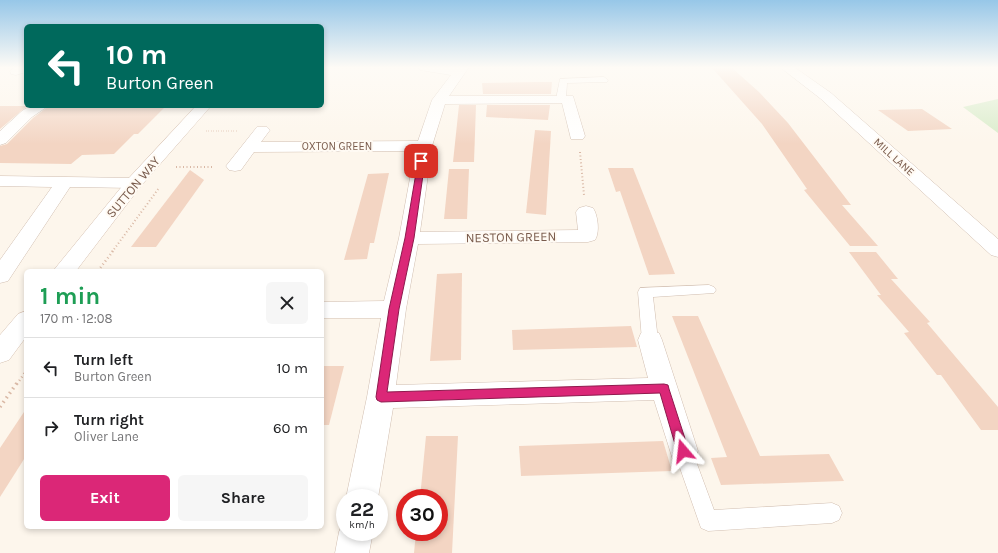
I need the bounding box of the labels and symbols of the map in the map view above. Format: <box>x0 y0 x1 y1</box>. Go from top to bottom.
street label: MILL LANE <box>871 135 917 179</box>
street label: OXTON GREEN <box>302 140 372 153</box>
pin <box>404 144 438 178</box>
street label: SUTTON WAY <box>103 153 163 221</box>
street label: NESTON GREEN <box>465 229 557 245</box>
position arrow <box>662 430 704 472</box>
speed limit sign: 30 <box>396 489 448 541</box>

